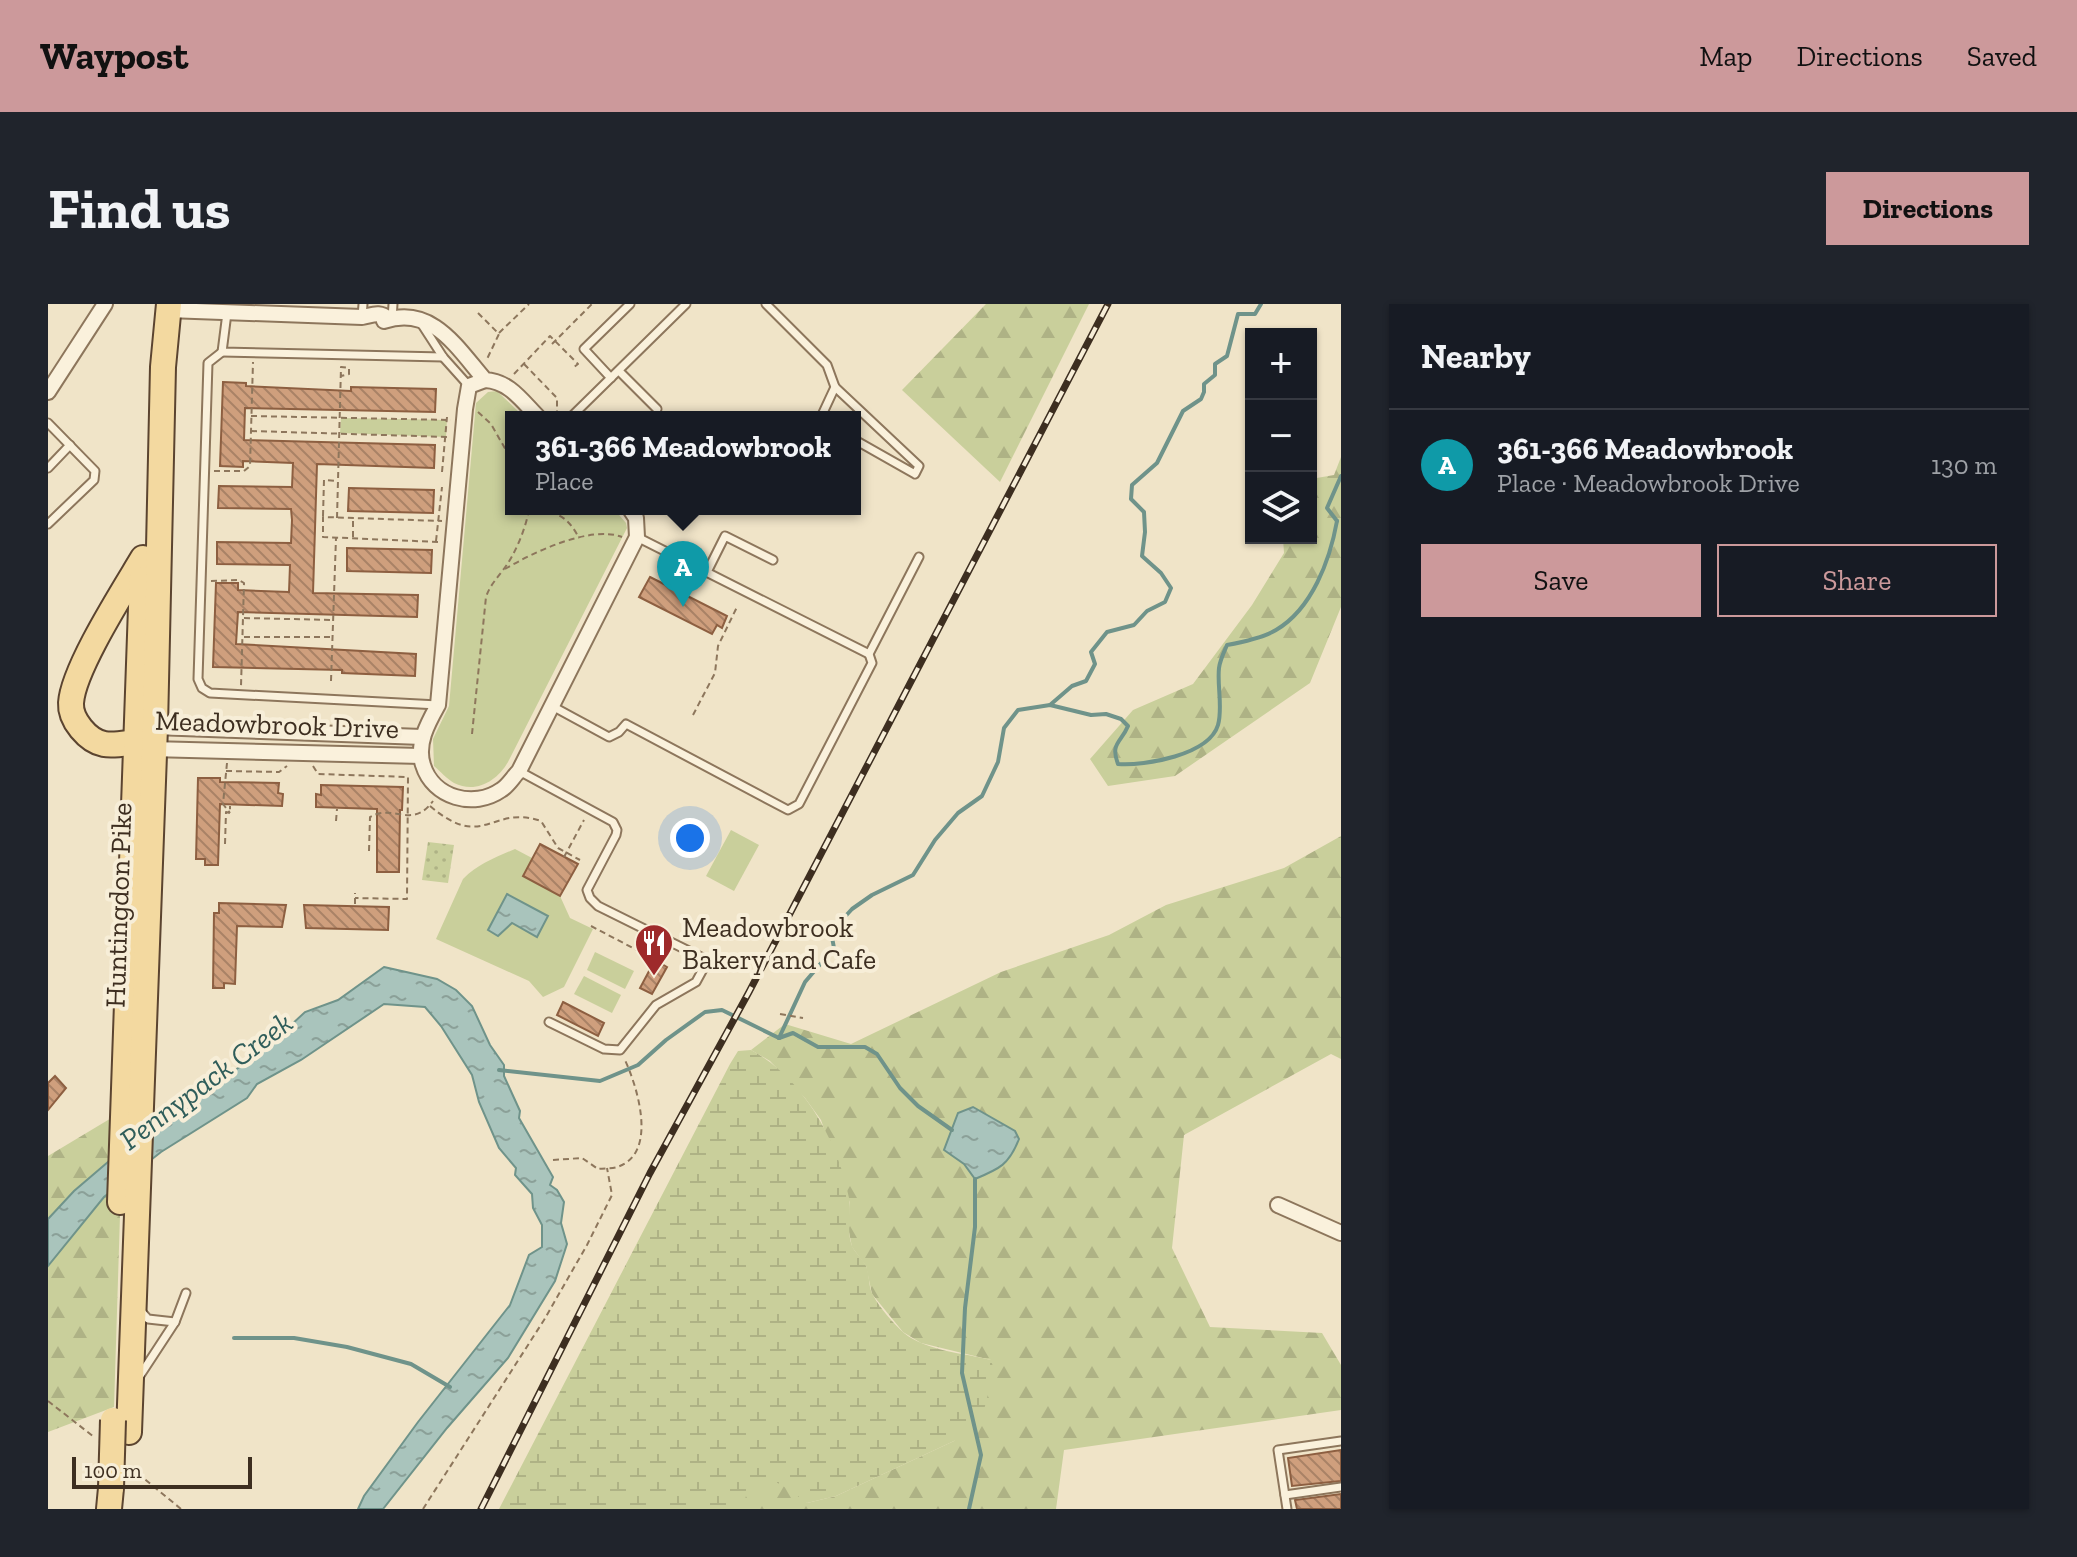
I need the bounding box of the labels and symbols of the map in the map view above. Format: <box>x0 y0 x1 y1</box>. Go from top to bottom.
pin: A <box>657 541 709 607</box>
street label: Meadowbrook Drive <box>155 704 399 745</box>
street label: Huntingdon Pike <box>98 802 139 1008</box>
your location <box>670 818 710 858</box>
place label: Meadowbrook Bakery and Cafe <box>682 911 876 976</box>
restaurant icon: Meadowbrook Bakery and Cafe <box>633 922 675 977</box>
water label: Pennypack Creek <box>113 1004 299 1158</box>
scale bar <box>72 1453 252 1489</box>

